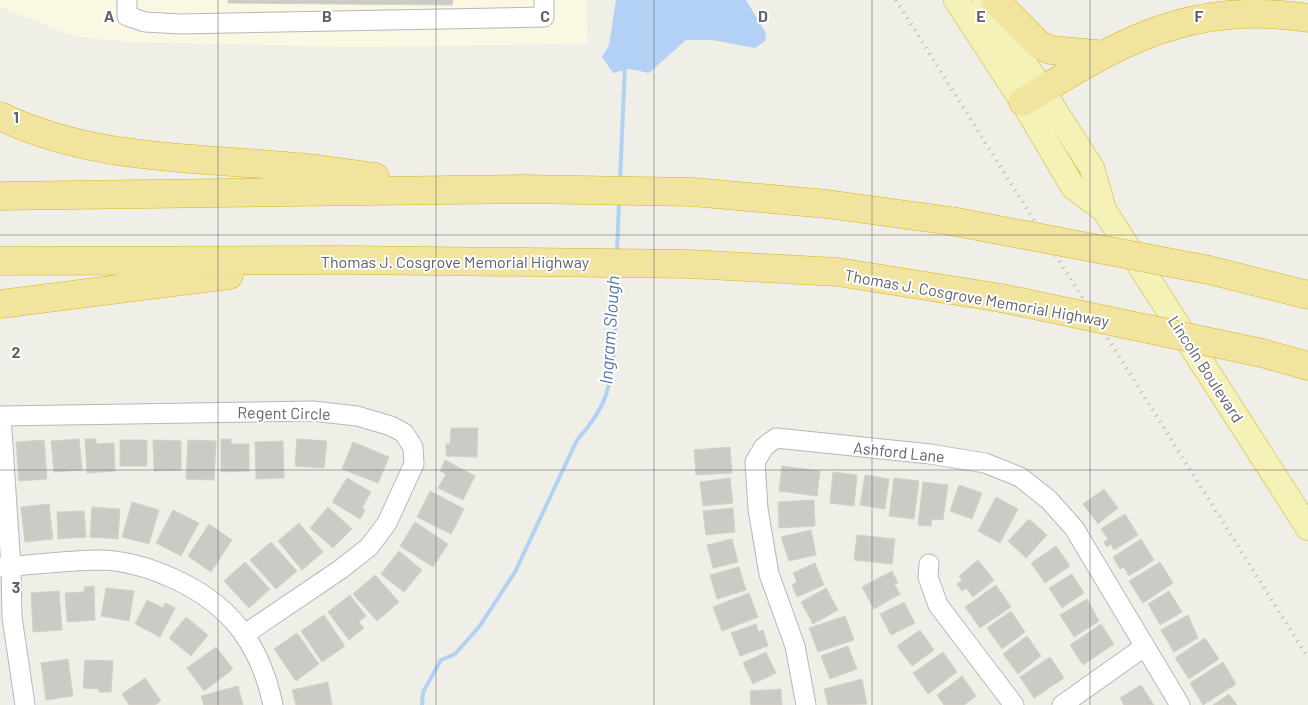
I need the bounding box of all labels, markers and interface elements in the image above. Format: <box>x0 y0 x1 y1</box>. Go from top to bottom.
text: A <box>104 6 115 25</box>
text: B <box>322 6 332 25</box>
text: C <box>540 6 550 25</box>
text: D <box>758 6 768 25</box>
text: E <box>976 6 986 25</box>
text: F <box>1195 6 1204 25</box>
text: 1 <box>13 107 19 126</box>
street label: Thomas J. Cosgrove Memorial Highway <box>321 252 590 271</box>
street label: Thomas J. Cosgrove Memorial Highway <box>843 265 1111 330</box>
water label: Ingram Slough <box>594 275 624 385</box>
street label: Lincoln Boulevard <box>1165 312 1248 426</box>
text: 2 <box>12 342 21 361</box>
street label: Regent Circle <box>237 402 331 423</box>
street label: Ashford Lane <box>852 437 946 466</box>
text: 3 <box>12 577 20 596</box>

